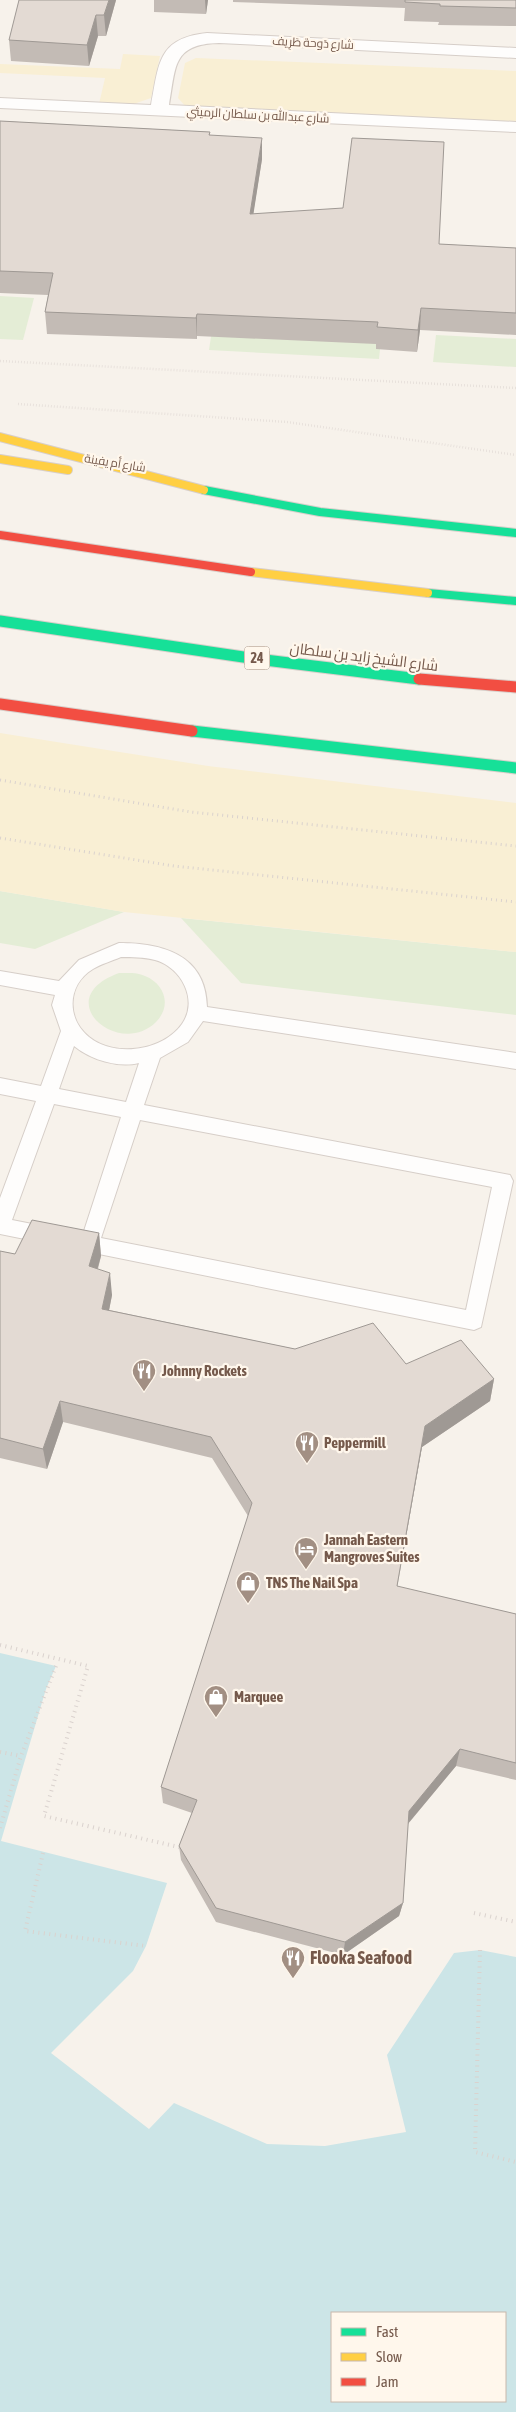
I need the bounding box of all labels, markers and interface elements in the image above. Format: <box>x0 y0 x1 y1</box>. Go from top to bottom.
street label: شارع دَوحة طَرِيف <box>272 34 354 53</box>
street label: شارع عبدالله بن سلطان الرميثي <box>186 103 330 129</box>
street label: شارع أم يفينة <box>83 450 147 476</box>
street label: شارع الشيخ زايد بن سلطان <box>289 639 439 677</box>
road number: 24 <box>244 646 270 670</box>
restaurant icon: Johnny Rockets <box>131 1358 157 1392</box>
place label: Johnny Rockets <box>161 1362 247 1379</box>
restaurant icon: Peppermill <box>294 1430 320 1464</box>
place label: Peppermill <box>324 1434 387 1451</box>
place label: Jannah Eastern Mangroves Suites <box>323 1531 420 1565</box>
hotel icon: Jannah Eastern Mangroves Suites <box>293 1536 319 1570</box>
shop icon: TNS The Nail Spa <box>235 1570 261 1604</box>
place label: TNS The Nail Spa <box>266 1574 358 1591</box>
shop icon: Marquee <box>203 1684 229 1718</box>
place label: Marquee <box>234 1688 284 1705</box>
restaurant icon: Flooka Seafood <box>280 1945 306 1979</box>
place label: Flooka Seafood <box>310 1947 412 1968</box>
legend <box>331 2312 506 2402</box>
text: Fast <box>376 2323 398 2340</box>
text: Slow <box>376 2348 402 2365</box>
text: Jam <box>376 2373 399 2390</box>

